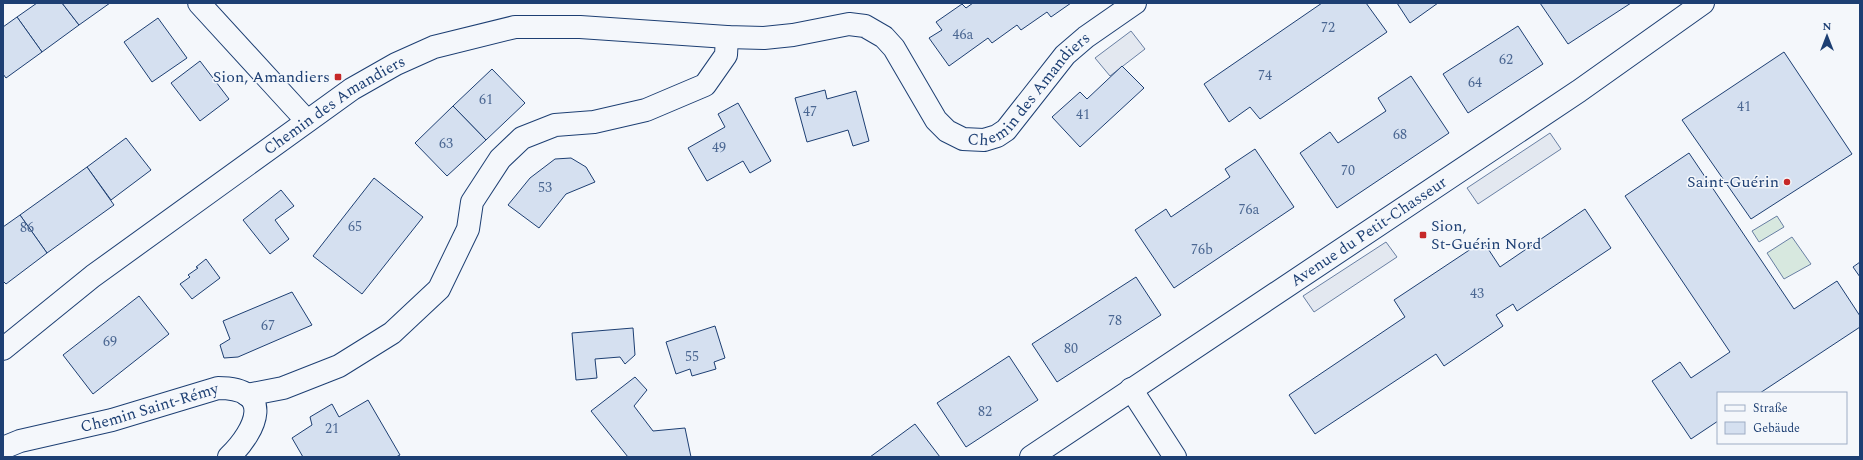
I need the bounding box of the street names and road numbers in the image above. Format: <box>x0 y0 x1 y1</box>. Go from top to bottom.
street label: Chemin des Amandiers <box>967 26 1096 152</box>
street label: Chemin des Amandiers <box>259 49 409 161</box>
street label: Avenue du Petit-Chasseur <box>1285 170 1452 293</box>
street label: Chemin Saint-Rémy <box>78 376 223 439</box>

